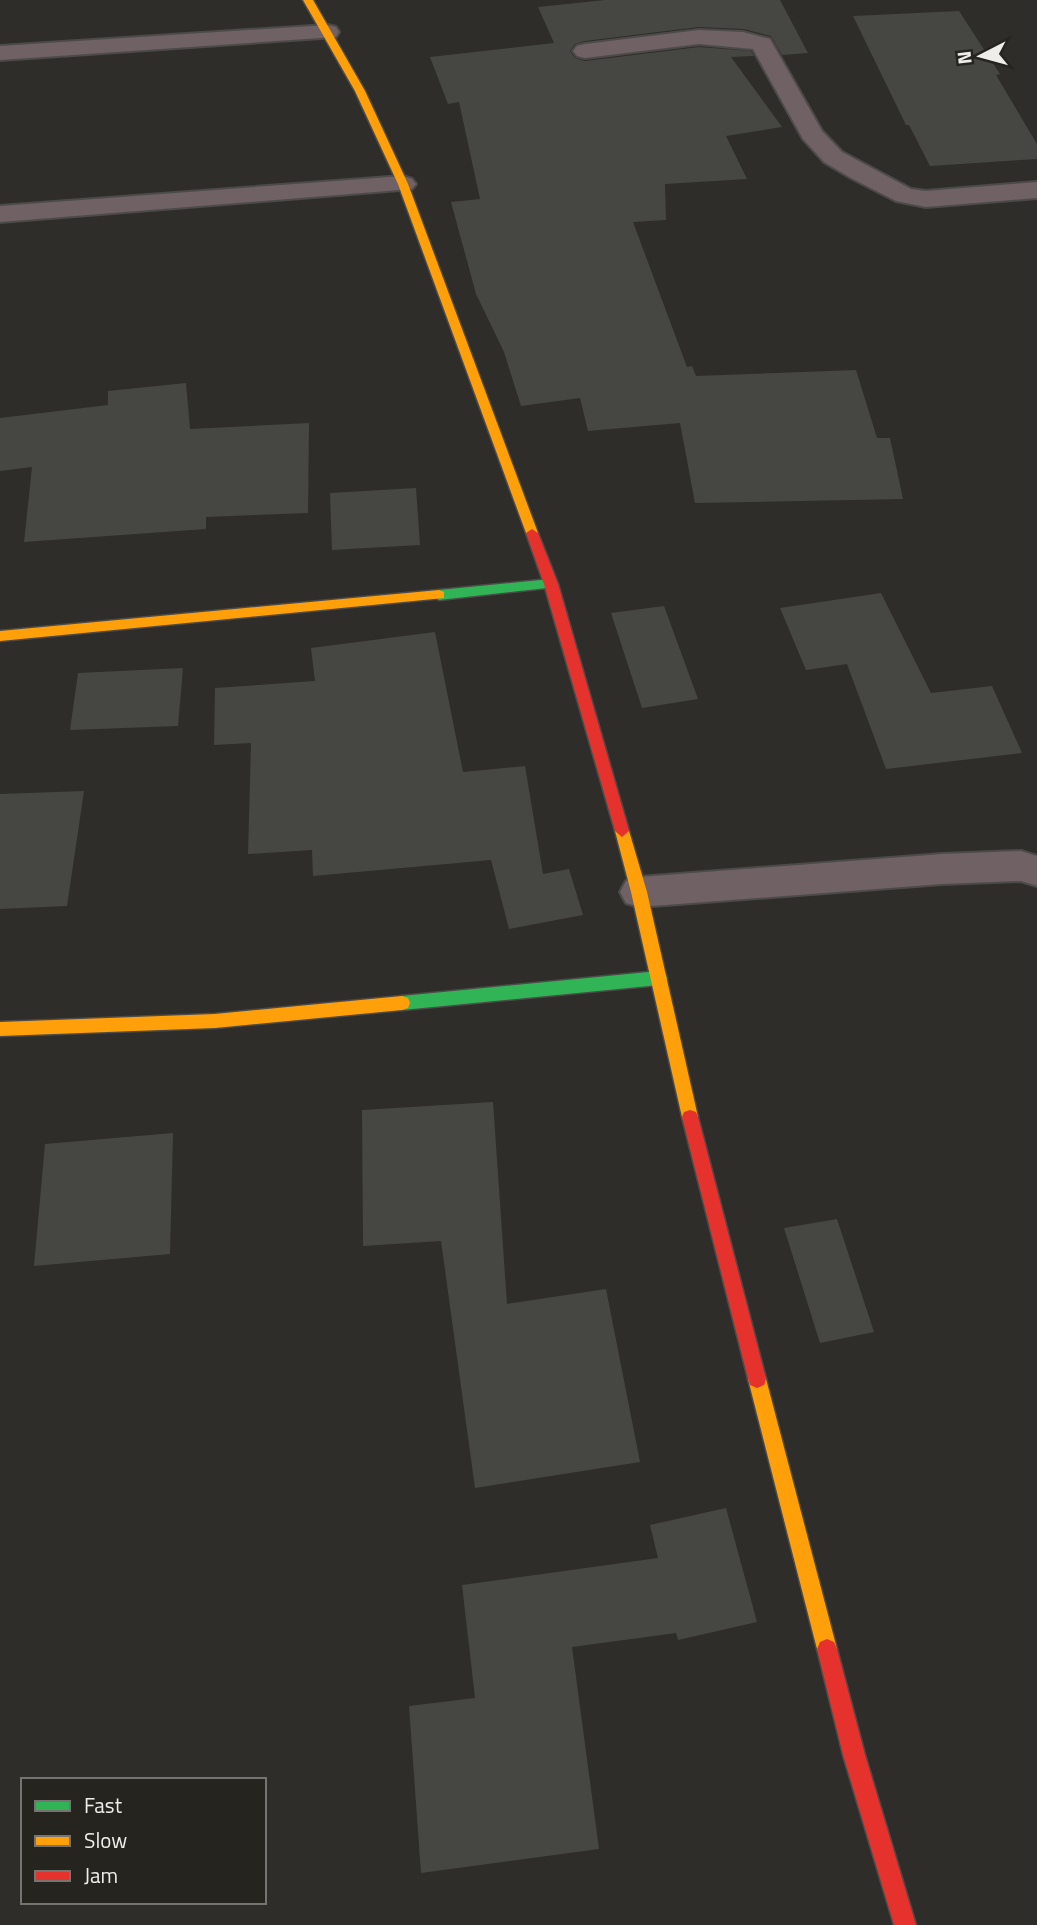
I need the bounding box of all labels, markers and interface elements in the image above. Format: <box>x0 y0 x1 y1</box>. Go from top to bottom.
north arrow <box>946 21 1016 91</box>
text: N <box>948 50 979 66</box>
legend <box>21 1778 266 1904</box>
text: Fast <box>84 1789 123 1821</box>
text: Slow <box>84 1824 127 1856</box>
text: Jam <box>84 1859 118 1891</box>

